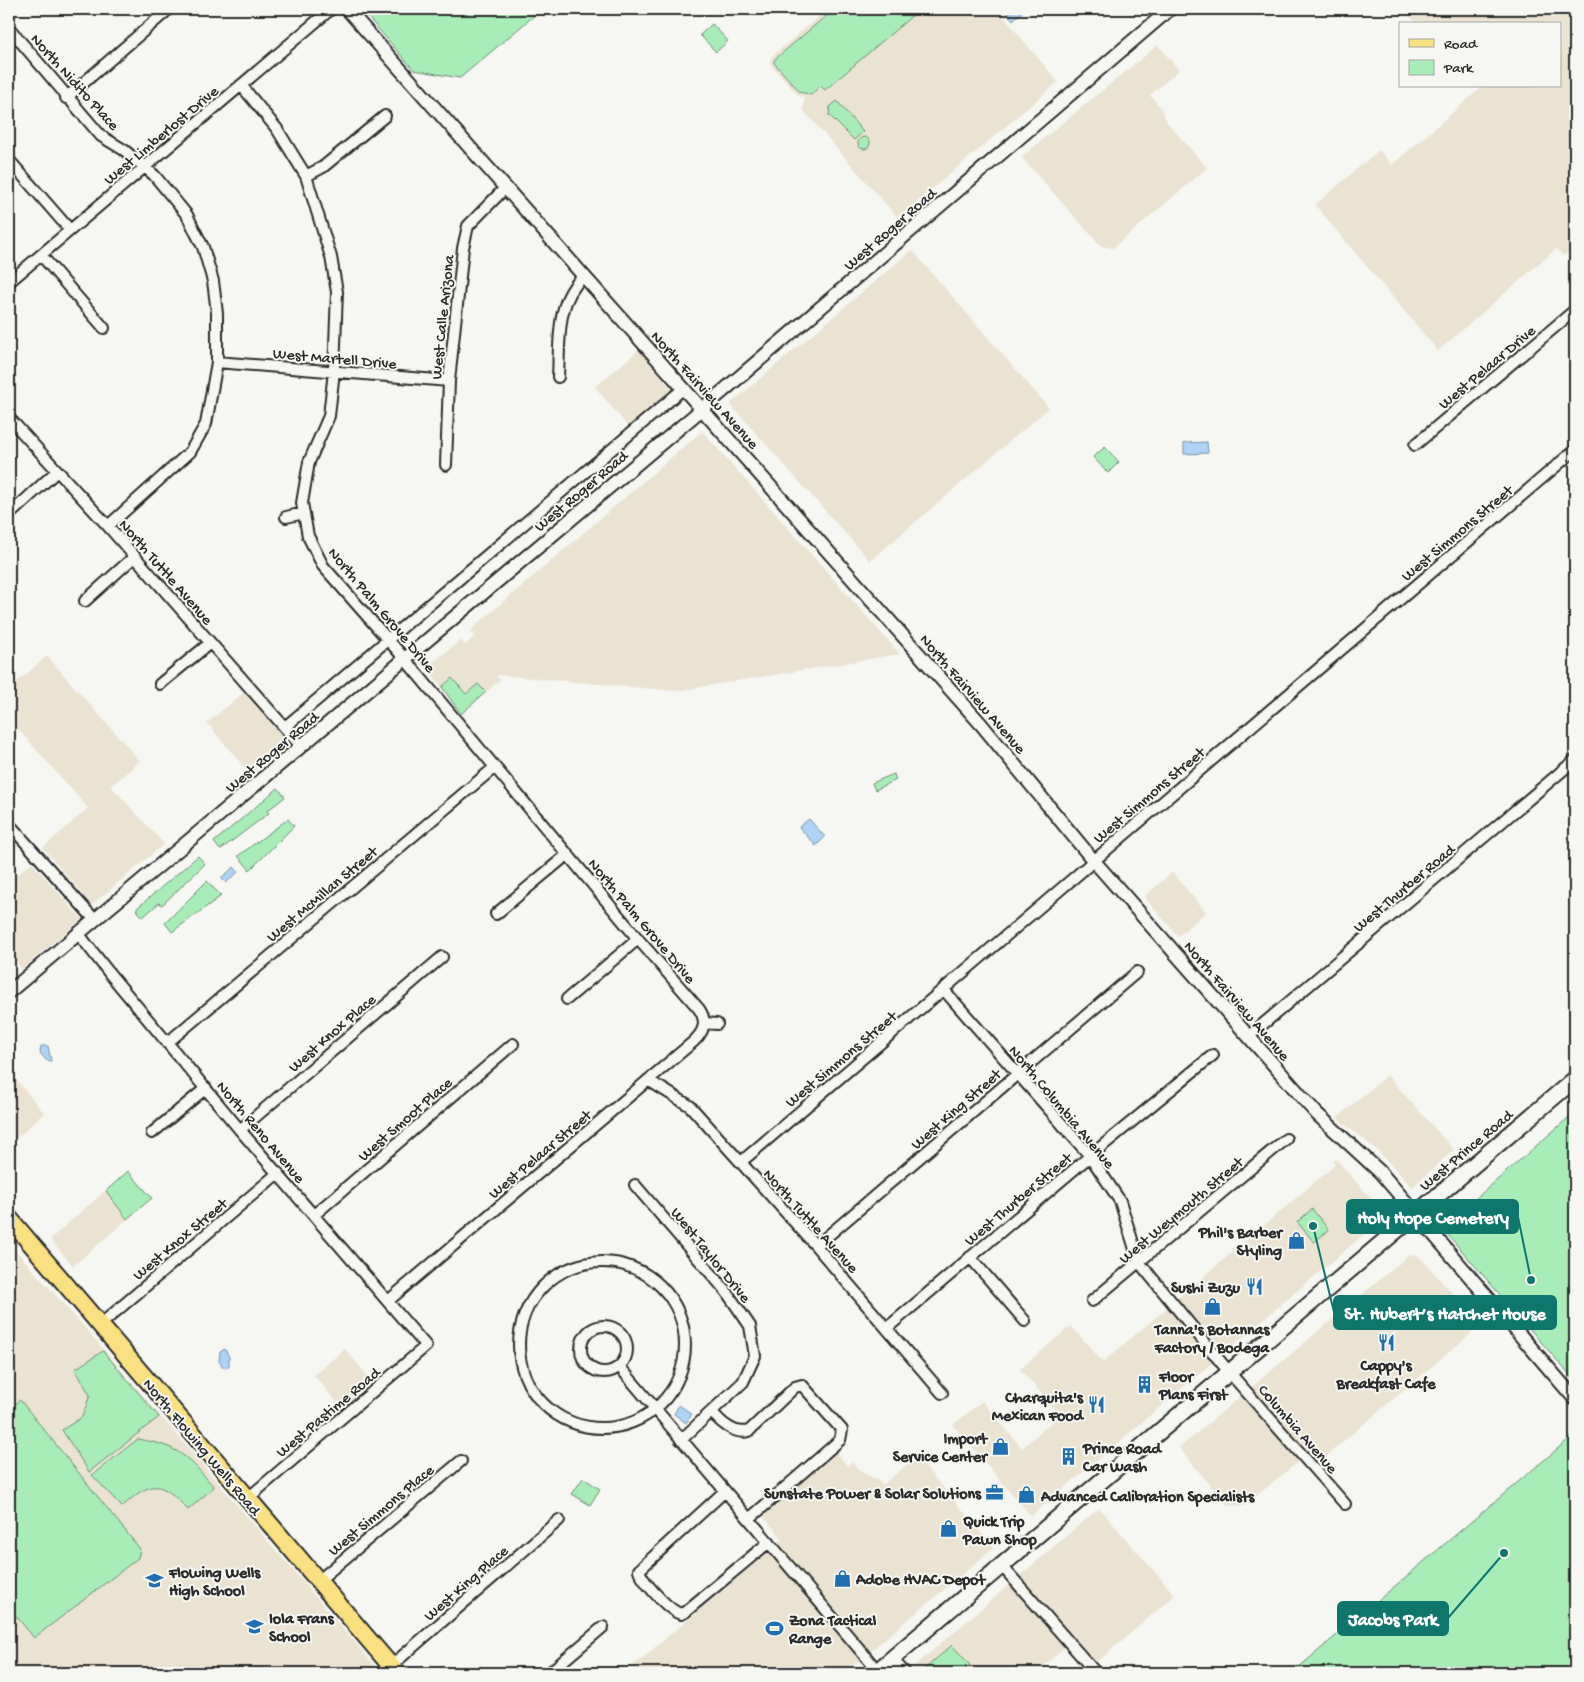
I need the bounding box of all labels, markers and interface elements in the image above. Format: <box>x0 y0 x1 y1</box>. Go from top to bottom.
legend <box>1399 22 1562 88</box>
street label: North Nidito Place <box>25 31 122 136</box>
text: Road <box>1444 36 1478 54</box>
text: Park <box>1443 60 1474 78</box>
street label: West Limberlost Drive <box>101 83 224 190</box>
street label: West Roger Road <box>841 184 943 276</box>
street label: West Calle Arizona <box>428 253 461 381</box>
street label: West Pelaar Drive <box>1436 322 1541 415</box>
street label: North Fairview Avenue <box>645 328 762 455</box>
street label: West Martell Drive <box>272 346 398 375</box>
street label: West Roger Road <box>532 447 634 537</box>
street label: West Simmons Street <box>1399 481 1519 587</box>
street label: North Tuttle Avenue <box>113 517 216 631</box>
street label: North Palm Grove Drive <box>322 545 439 678</box>
street label: North Fairview Avenue <box>914 631 1029 760</box>
street label: West Roger Road <box>223 708 325 798</box>
street label: West Simmons Street <box>1091 743 1211 849</box>
street label: West Thurber Road <box>1350 841 1461 938</box>
street label: West McMillan Street <box>264 843 384 948</box>
street label: North Palm Grove Drive <box>582 856 699 989</box>
street label: North Fairview Avenue <box>1178 938 1293 1067</box>
street label: West Knox Place <box>286 991 382 1078</box>
street label: West Simmons Street <box>783 1007 903 1113</box>
street label: North Columbia Avenue <box>1003 1043 1118 1174</box>
street label: West King Street <box>908 1065 1007 1155</box>
street label: West Smoot Place <box>355 1074 458 1167</box>
street label: North Reno Avenue <box>211 1078 308 1189</box>
street label: West Pelaar Street <box>486 1106 598 1204</box>
street label: West Prince Road <box>1417 1106 1519 1196</box>
street label: West Thurber Street <box>962 1149 1078 1251</box>
street label: West Weymouth Street <box>1116 1153 1249 1269</box>
street label: North Tuttle Avenue <box>758 1166 862 1279</box>
street label: West Knox Street <box>130 1195 234 1286</box>
callout: Holy Hope Cemetery <box>1347 1200 1518 1233</box>
street label: West Taylor Drive <box>665 1205 754 1308</box>
text: Holy Hope Cemetery <box>1357 1209 1509 1230</box>
place label: Phil's Barber Styling <box>1198 1225 1284 1262</box>
shop icon: Phil's Barber Styling <box>1286 1230 1306 1250</box>
restaurant icon: Sushi Zuzu <box>1244 1276 1264 1296</box>
place label: Sushi Zuzu <box>1171 1280 1240 1299</box>
callout: St. Hubert’s Hatchet House <box>1334 1296 1556 1329</box>
shop icon: Tanna's Botannas Factory / Bodega <box>1202 1297 1222 1317</box>
text: St. Hubert’s Hatchet House <box>1344 1305 1547 1326</box>
place label: Tanna's Botannas Factory / Bodega <box>1153 1322 1270 1359</box>
restaurant icon: Cappy's Breakfast Cafe <box>1376 1332 1396 1352</box>
place label: Cappy's Breakfast Cafe <box>1336 1358 1436 1395</box>
street label: West Pastime Road <box>273 1364 386 1463</box>
place label: Floor Plans First <box>1158 1369 1229 1406</box>
building icon: Floor Plans First <box>1135 1374 1155 1394</box>
street label: North Flowing Wells Road <box>137 1376 264 1522</box>
street label: Columbia Avenue <box>1252 1382 1341 1479</box>
place label: Charquita's Mexican Food <box>992 1390 1085 1427</box>
restaurant icon: Charquita's Mexican Food <box>1087 1395 1107 1415</box>
place label: Import Service Center <box>893 1431 989 1468</box>
shop icon: Import Service Center <box>991 1436 1011 1456</box>
place label: Prince Road Car Wash <box>1082 1441 1163 1478</box>
building icon: Prince Road Car Wash <box>1059 1446 1079 1466</box>
street label: West Simmons Place <box>326 1461 440 1561</box>
office icon: Sunstate Power & Solar Solutions <box>985 1482 1005 1502</box>
shop icon: Advanced Calibration Specialists <box>1017 1485 1037 1505</box>
place label: Sunstate Power & Solar Solutions <box>764 1486 982 1505</box>
place label: Advanced Calibration Specialists <box>1040 1489 1255 1508</box>
place label: Quick Trip Pawn Shop <box>962 1514 1037 1551</box>
shop icon: Quick Trip Pawn Shop <box>939 1519 959 1539</box>
street label: West King Place <box>421 1542 514 1627</box>
place label: Flowing Wells High School <box>168 1565 261 1602</box>
shop icon: Adobe HVAC Depot <box>832 1568 852 1588</box>
school or university icon: Flowing Wells High School <box>145 1570 165 1590</box>
place label: Adobe HVAC Depot <box>855 1572 986 1591</box>
callout: Jacobs Park <box>1338 1602 1448 1635</box>
place label: Iola Frans School <box>269 1611 335 1648</box>
text: Jacobs Park <box>1347 1611 1440 1632</box>
place label: Zona Tactical Range <box>788 1613 877 1650</box>
school or university icon: Iola Frans School <box>245 1616 265 1636</box>
sports icon: Zona Tactical Range <box>765 1618 785 1638</box>

